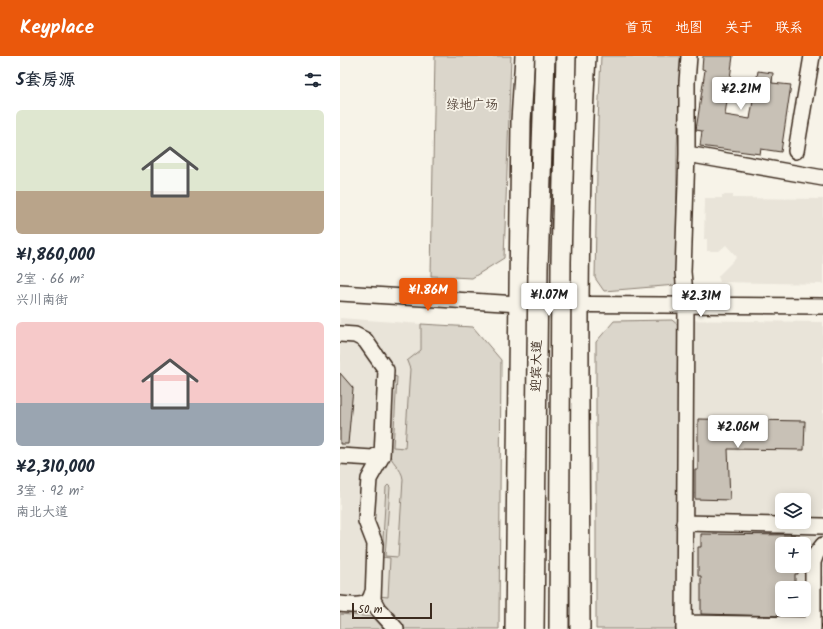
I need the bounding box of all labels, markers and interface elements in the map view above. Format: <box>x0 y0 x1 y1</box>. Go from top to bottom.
text: Keyplace <box>20 13 94 43</box>
text: 首页 <box>625 17 653 39</box>
text: 地图 <box>675 17 703 39</box>
text: 关于 <box>725 17 753 39</box>
text: 联系 <box>775 17 803 39</box>
text: 5套房源 <box>16 67 76 94</box>
icon: filters <box>302 69 324 91</box>
pin: ¥2.21M <box>708 77 774 111</box>
text: ¥2.21M <box>721 79 761 100</box>
park label: 绿地广场 <box>446 95 498 116</box>
icon: home <box>134 136 206 208</box>
text: ¥1,860,000 <box>16 242 95 269</box>
text: 2室 · 66 m² <box>16 269 84 290</box>
pin: ¥1.86M <box>395 278 461 312</box>
text: ¥1.86M <box>408 280 448 301</box>
pin: ¥1.07M <box>516 283 582 317</box>
pin: ¥2.31M <box>668 284 734 318</box>
text: ¥1.07M <box>530 285 568 306</box>
text: ¥2.31M <box>681 286 721 307</box>
text: 兴川南街 <box>16 290 68 311</box>
street label: 迎宾大道 <box>526 340 548 392</box>
icon: home <box>134 348 206 420</box>
pin: ¥2.06M <box>705 415 771 449</box>
text: ¥2.06M <box>717 417 759 438</box>
text: ¥2,310,000 <box>16 454 95 481</box>
text: 3室 · 92 m² <box>16 481 83 502</box>
map controls <box>775 493 811 617</box>
button: layers <box>775 493 811 529</box>
text: 南北大道 <box>16 502 68 523</box>
button: + <box>775 537 811 573</box>
button: − <box>775 581 811 617</box>
scale bar <box>352 601 432 620</box>
text: 50 m <box>358 601 383 619</box>

